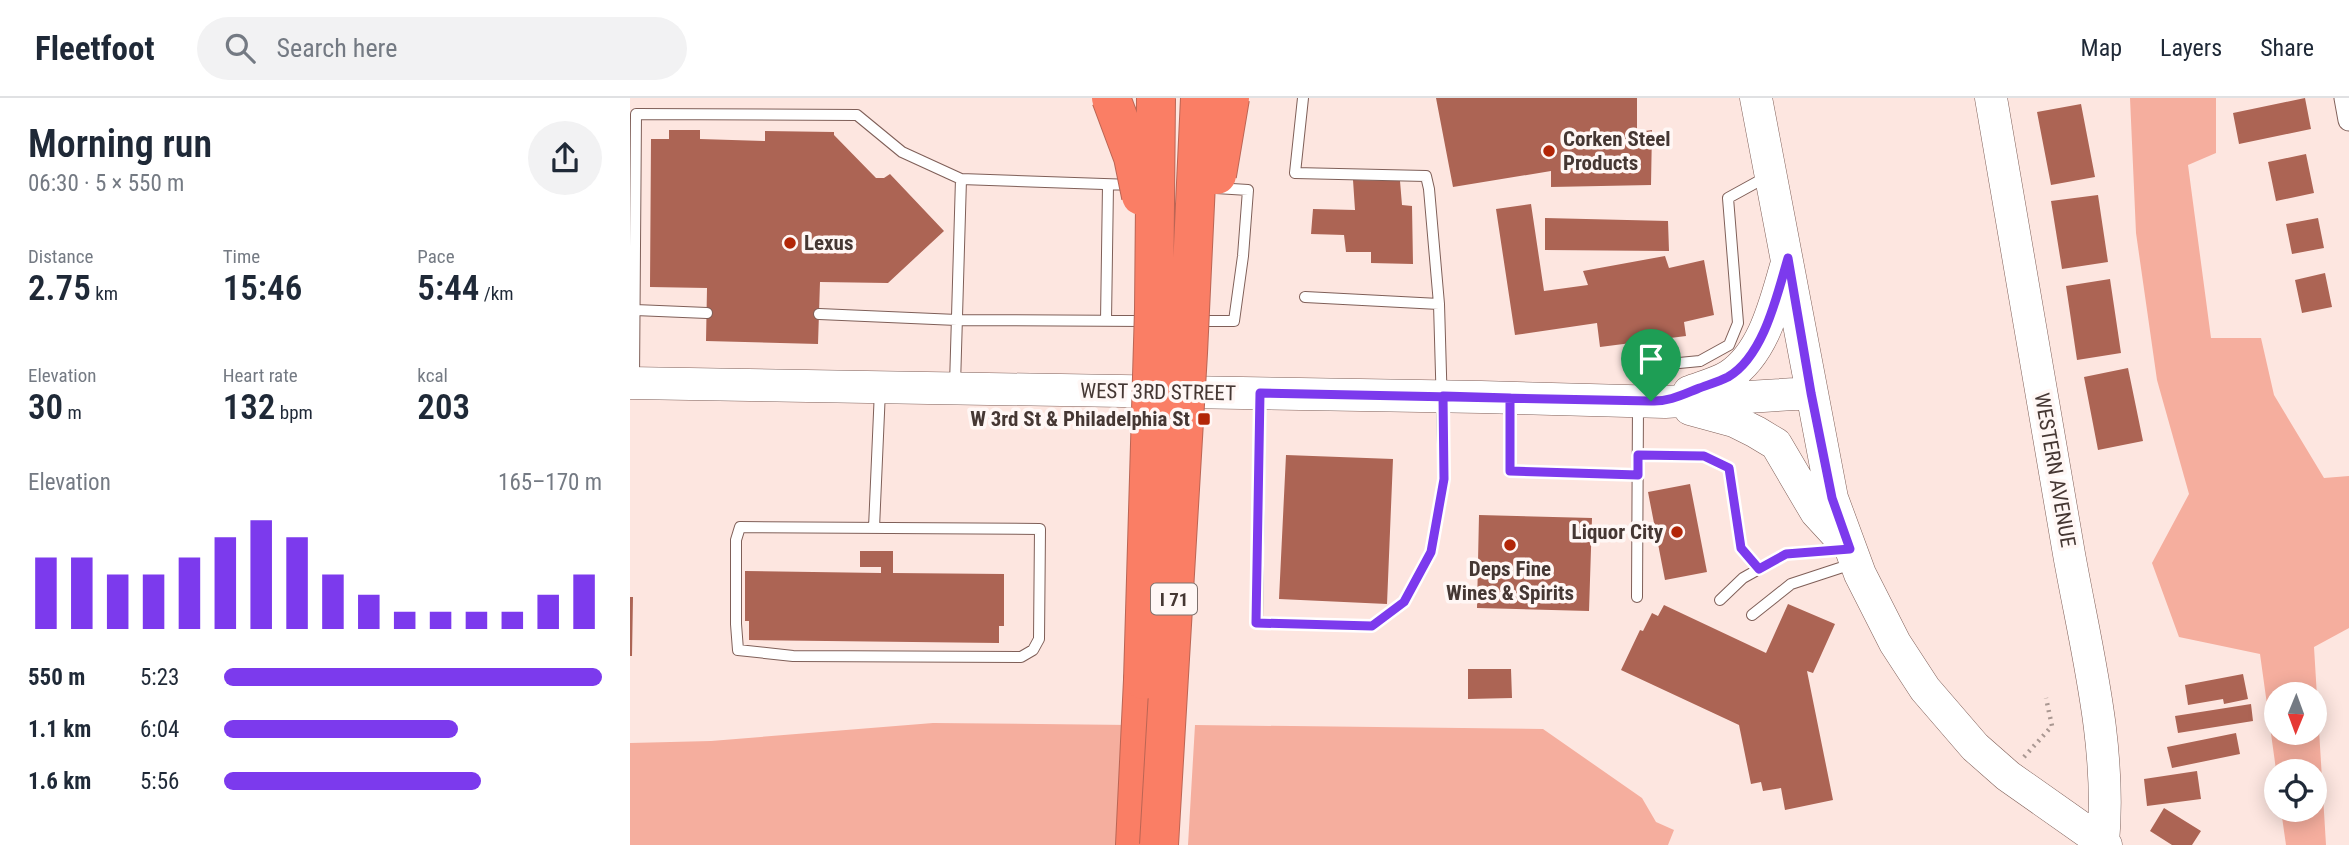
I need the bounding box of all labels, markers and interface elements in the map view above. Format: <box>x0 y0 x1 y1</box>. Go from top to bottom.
search box <box>197 17 687 80</box>
text: Fleetfoot <box>35 29 155 68</box>
icon: search <box>221 29 259 67</box>
text: Search here <box>277 33 397 63</box>
text: Map <box>2081 34 2122 62</box>
text: Layers <box>2160 34 2222 62</box>
text: Share <box>2260 34 2314 62</box>
button: share <box>528 121 602 195</box>
text: Morning run <box>28 122 212 166</box>
place label: Corken Steel Products <box>1563 127 1671 175</box>
marker: Corken Steel Products <box>1541 143 1557 159</box>
text: 06:30 · 5 × 550 m <box>28 170 184 197</box>
place label: Lexus <box>804 231 853 255</box>
marker: Lexus <box>782 235 798 251</box>
text: Distance <box>28 245 93 268</box>
text: Time <box>223 245 260 268</box>
text: Pace <box>417 245 455 268</box>
text: 2.75 <box>28 268 91 309</box>
text: 15:46 <box>223 268 302 309</box>
text: 5:44 <box>417 268 479 309</box>
text: km <box>91 282 118 305</box>
text: /km <box>479 282 514 305</box>
pin <box>1621 329 1681 401</box>
icon: arrive <box>1632 340 1670 378</box>
text: Elevation <box>28 364 96 387</box>
text: Heart rate <box>223 364 298 387</box>
text: kcal <box>417 364 448 387</box>
street label: WEST 3RD STREET <box>1080 379 1236 405</box>
text: 30 <box>28 387 63 428</box>
text: 132 <box>223 387 275 428</box>
text: 203 <box>417 387 470 428</box>
street label: WESTERN AVENUE <box>2030 391 2080 549</box>
text: m <box>63 401 82 424</box>
text: bpm <box>275 401 313 424</box>
place label: W 3rd St & Philadelphia St <box>970 407 1190 431</box>
marker: W 3rd St & Philadelphia St <box>1196 411 1212 427</box>
text: Elevation <box>28 469 111 496</box>
text: 165–170 m <box>498 469 602 496</box>
place label: Liquor City <box>1572 520 1664 544</box>
marker: Liquor City <box>1669 524 1685 540</box>
marker: Deps Fine Wines & Spirits <box>1502 537 1518 553</box>
place label: Deps Fine Wines & Spirits <box>1446 557 1574 605</box>
road number: I 71 <box>1151 584 1197 614</box>
text: 550 m <box>28 664 85 691</box>
text: 5:23 <box>140 664 179 691</box>
north arrow <box>2264 682 2328 746</box>
map controls <box>2264 682 2327 822</box>
text: 1.1 km <box>28 716 91 743</box>
text: 6:04 <box>140 716 179 743</box>
button: locate <box>2264 759 2327 822</box>
text: 1.6 km <box>28 768 91 795</box>
text: 5:56 <box>140 768 179 795</box>

